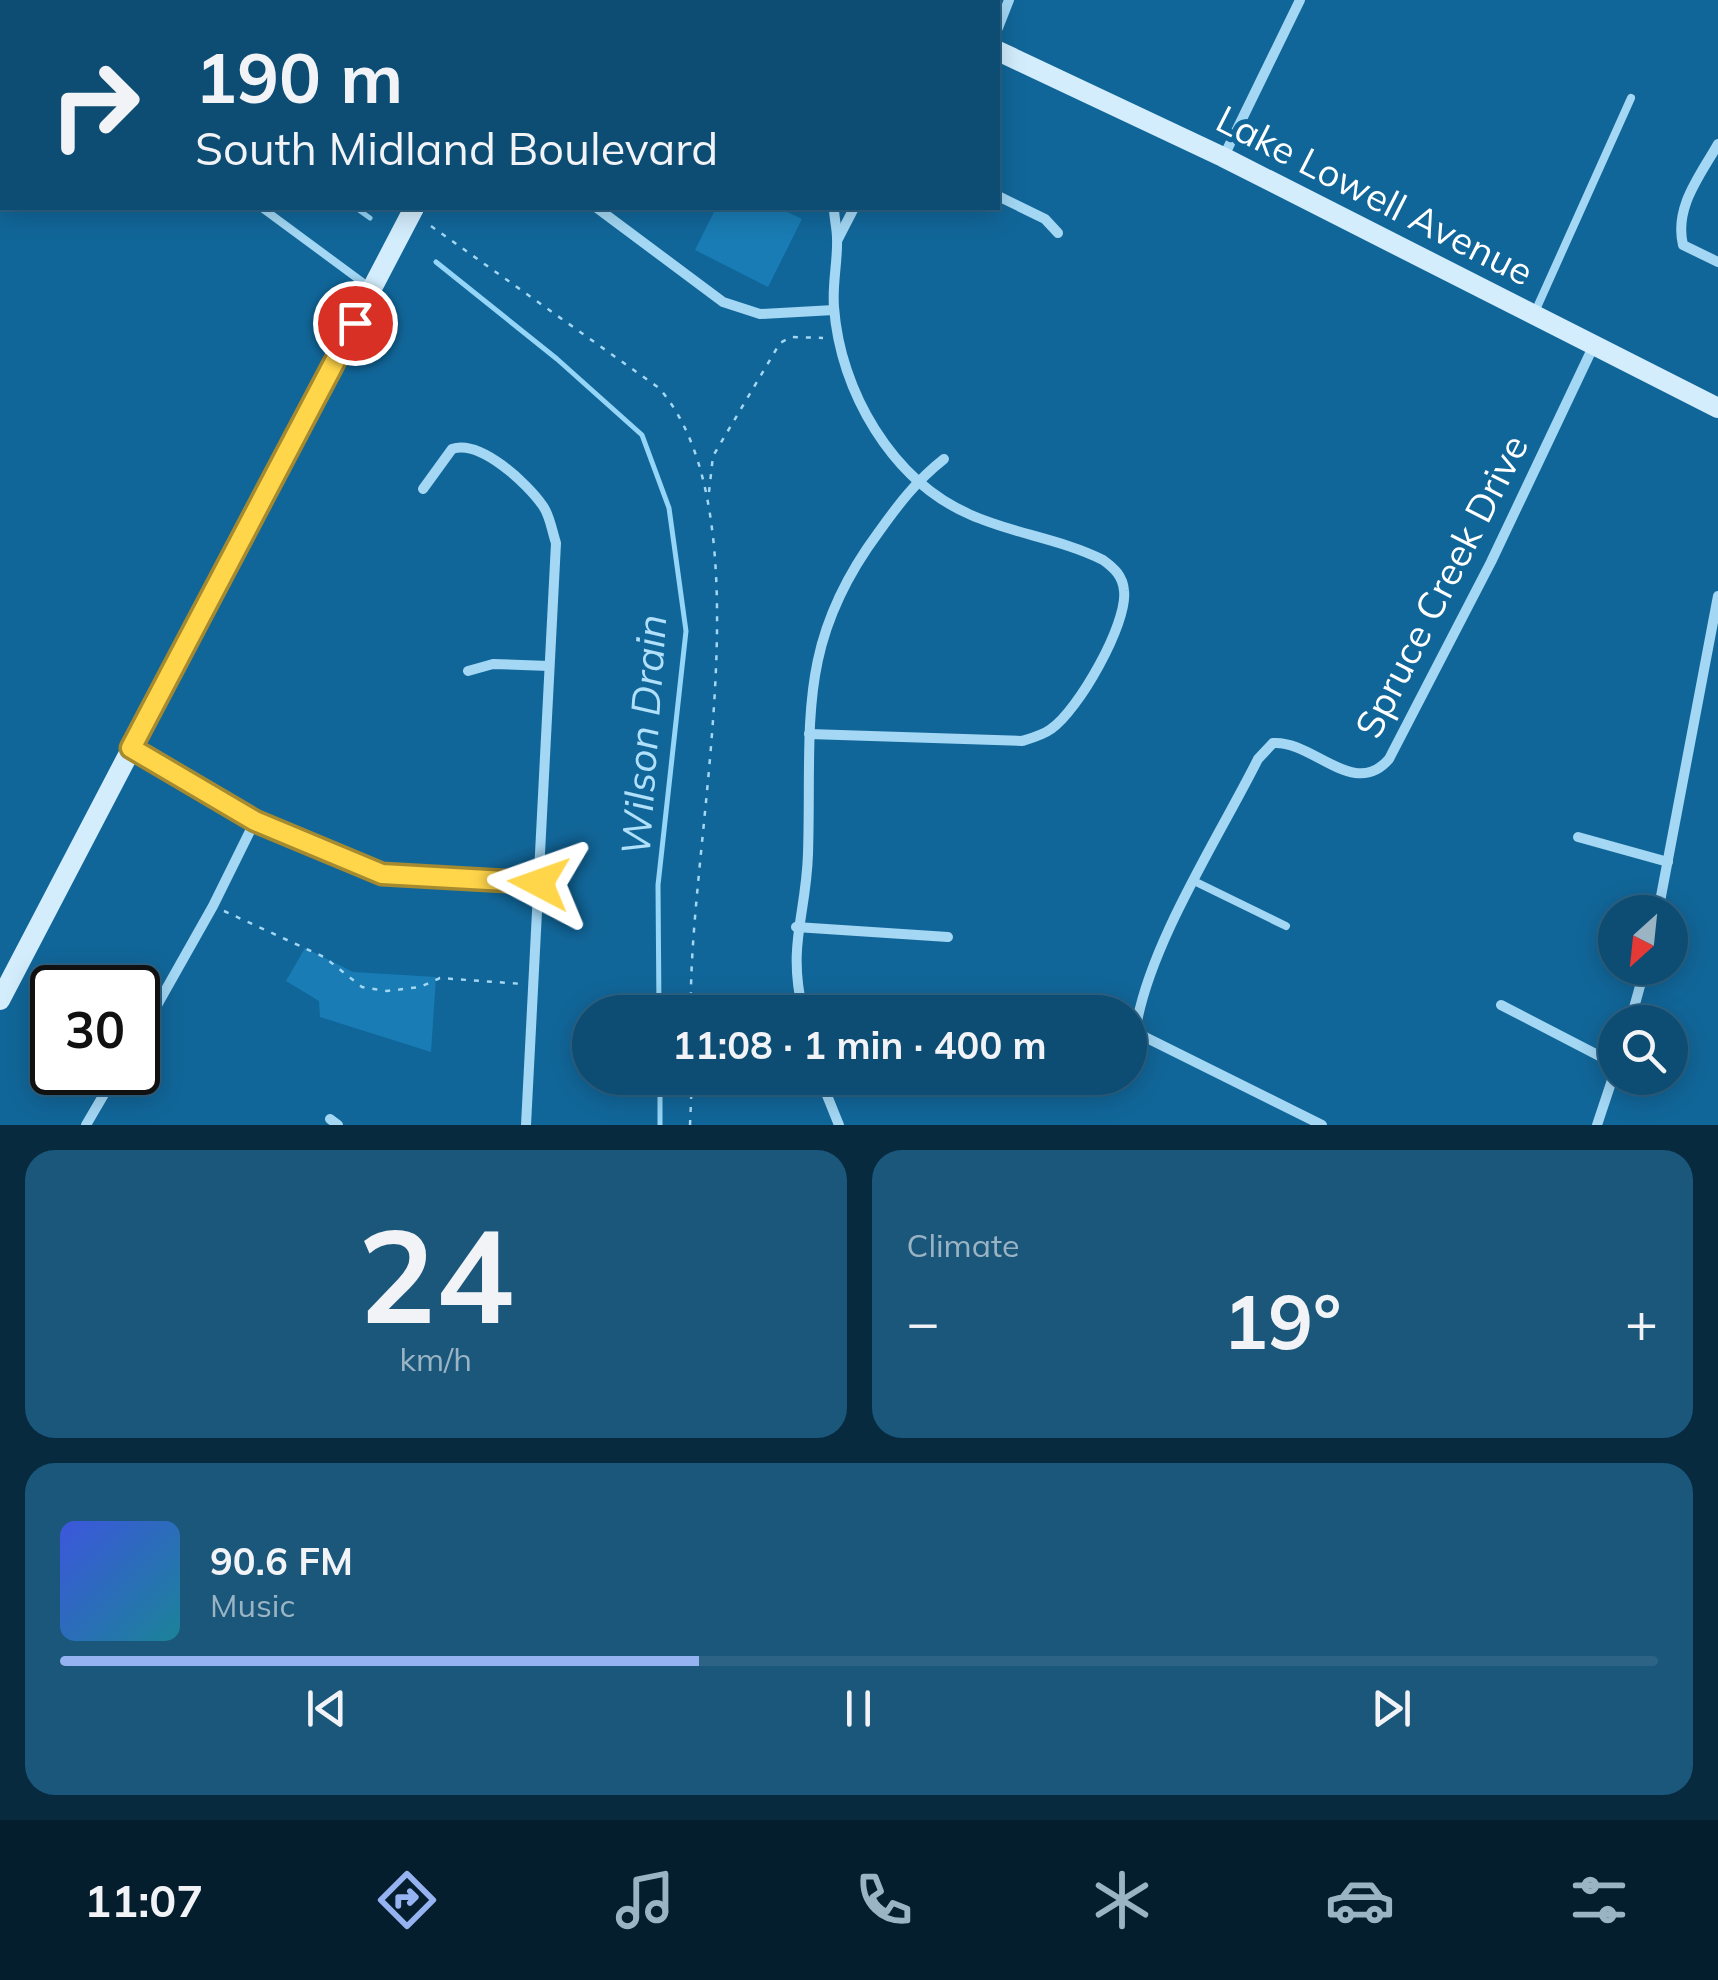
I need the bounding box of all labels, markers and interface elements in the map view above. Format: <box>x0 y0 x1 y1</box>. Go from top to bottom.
text: 190 m <box>195 33 403 121</box>
icon: right <box>30 40 160 170</box>
street label: Lake Lowell Avenue <box>1209 94 1541 296</box>
text: South Midland Boulevard <box>195 120 718 176</box>
pin <box>313 281 398 366</box>
icon: arrive <box>328 296 383 351</box>
street label: Spruce Creek Drive <box>1344 427 1538 745</box>
water label: Wilson Drain <box>610 613 676 857</box>
position arrow <box>487 831 591 935</box>
north arrow <box>1598 895 1688 985</box>
map controls <box>1598 895 1688 1095</box>
speed limit sign: 30 <box>30 965 160 1095</box>
button: search <box>1598 1005 1688 1095</box>
text: 11:08 · 1 min · 400 m <box>672 1021 1047 1069</box>
text: 24 <box>358 1192 514 1356</box>
text: Climate <box>907 1225 1019 1265</box>
text: 19° <box>1223 1274 1341 1368</box>
text: − <box>907 1287 940 1356</box>
text: + <box>1625 1287 1658 1356</box>
text: km/h <box>400 1339 472 1379</box>
text: 90.6 FM <box>210 1537 353 1585</box>
text: Music <box>210 1585 295 1625</box>
icon: previous <box>299 1681 354 1736</box>
icon: pause <box>831 1681 886 1736</box>
icon: next <box>1364 1681 1419 1736</box>
icon: directions <box>372 1865 442 1935</box>
icon: music <box>610 1865 680 1935</box>
icon: phone <box>849 1865 919 1935</box>
icon: climate <box>1087 1865 1157 1935</box>
icon: car <box>1325 1865 1395 1935</box>
icon: filters <box>1564 1865 1634 1935</box>
text: 11:07 <box>84 1872 203 1928</box>

